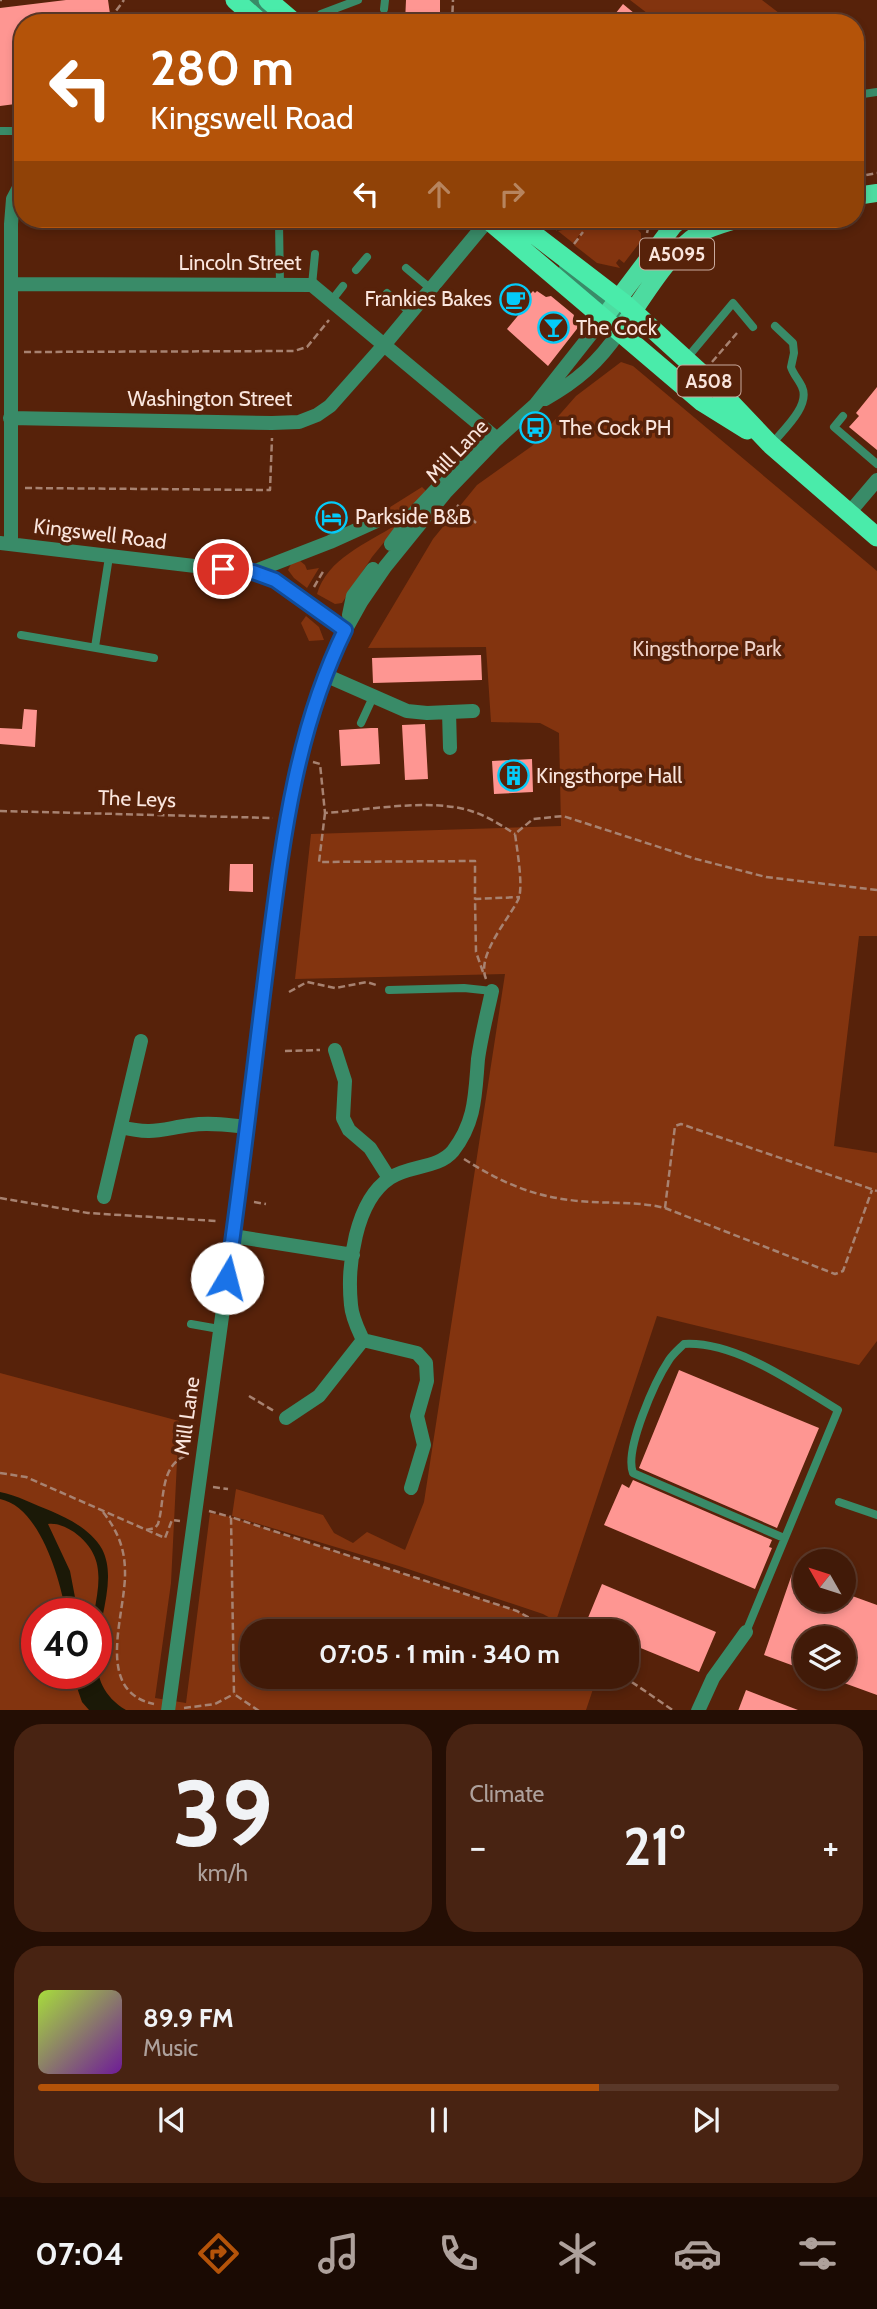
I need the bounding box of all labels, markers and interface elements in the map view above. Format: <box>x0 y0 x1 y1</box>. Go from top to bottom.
text: 280 m <box>150 38 294 97</box>
icon: left <box>35 42 126 133</box>
text: Kingswell Road <box>150 98 354 137</box>
icon: left <box>347 175 385 213</box>
icon: ahead <box>420 175 458 213</box>
icon: right <box>493 175 531 213</box>
road number: A5095 <box>640 238 714 270</box>
street label: Lincoln Street <box>178 250 302 275</box>
cafe icon: Frankies Bakes <box>498 282 532 316</box>
place label: Frankies Bakes <box>365 286 492 311</box>
bar icon: The Cock <box>536 311 570 345</box>
place label: The Cock <box>576 315 658 340</box>
road number: A508 <box>678 366 740 396</box>
street label: Washington Street <box>128 386 292 411</box>
bus stop icon: The Cock PH <box>519 411 553 445</box>
street label: Mill Lane <box>420 413 493 488</box>
place label: The Cock PH <box>559 415 672 440</box>
hotel icon: Parkside B&B <box>315 500 349 534</box>
place label: Parkside B&B <box>355 504 471 529</box>
street label: Kingswell Road <box>32 513 168 554</box>
pin <box>193 539 253 599</box>
icon: arrive <box>204 550 242 588</box>
park label: Kingsthorpe Park <box>632 636 782 661</box>
building icon: Kingsthorpe Hall <box>496 759 530 793</box>
place label: Kingsthorpe Hall <box>536 763 682 788</box>
street label: The Leys <box>98 785 177 812</box>
position arrow <box>190 1241 264 1315</box>
street label: Mill Lane <box>169 1375 204 1457</box>
north arrow <box>793 1549 856 1612</box>
map controls <box>793 1549 856 1689</box>
speed limit sign: 40 <box>21 1598 112 1689</box>
button: layers <box>793 1626 856 1689</box>
text: 07:05 · 1 min · 340 m <box>319 1638 560 1670</box>
text: 39 <box>173 1758 273 1869</box>
text: Climate <box>470 1780 544 1808</box>
text: 21° <box>623 1815 685 1878</box>
text: − <box>470 1823 486 1870</box>
text: + <box>822 1823 839 1870</box>
text: km/h <box>198 1859 248 1887</box>
text: 89.9 FM <box>143 2002 234 2034</box>
text: Music <box>143 2034 198 2062</box>
icon: previous <box>153 2101 191 2139</box>
icon: pause <box>420 2101 458 2139</box>
icon: next <box>687 2101 725 2139</box>
icon: directions <box>194 2229 243 2278</box>
icon: music <box>314 2229 363 2278</box>
icon: phone <box>434 2229 483 2278</box>
icon: climate <box>553 2229 602 2278</box>
icon: car <box>673 2229 722 2278</box>
icon: filters <box>793 2229 842 2278</box>
text: 07:04 <box>35 2234 124 2273</box>

